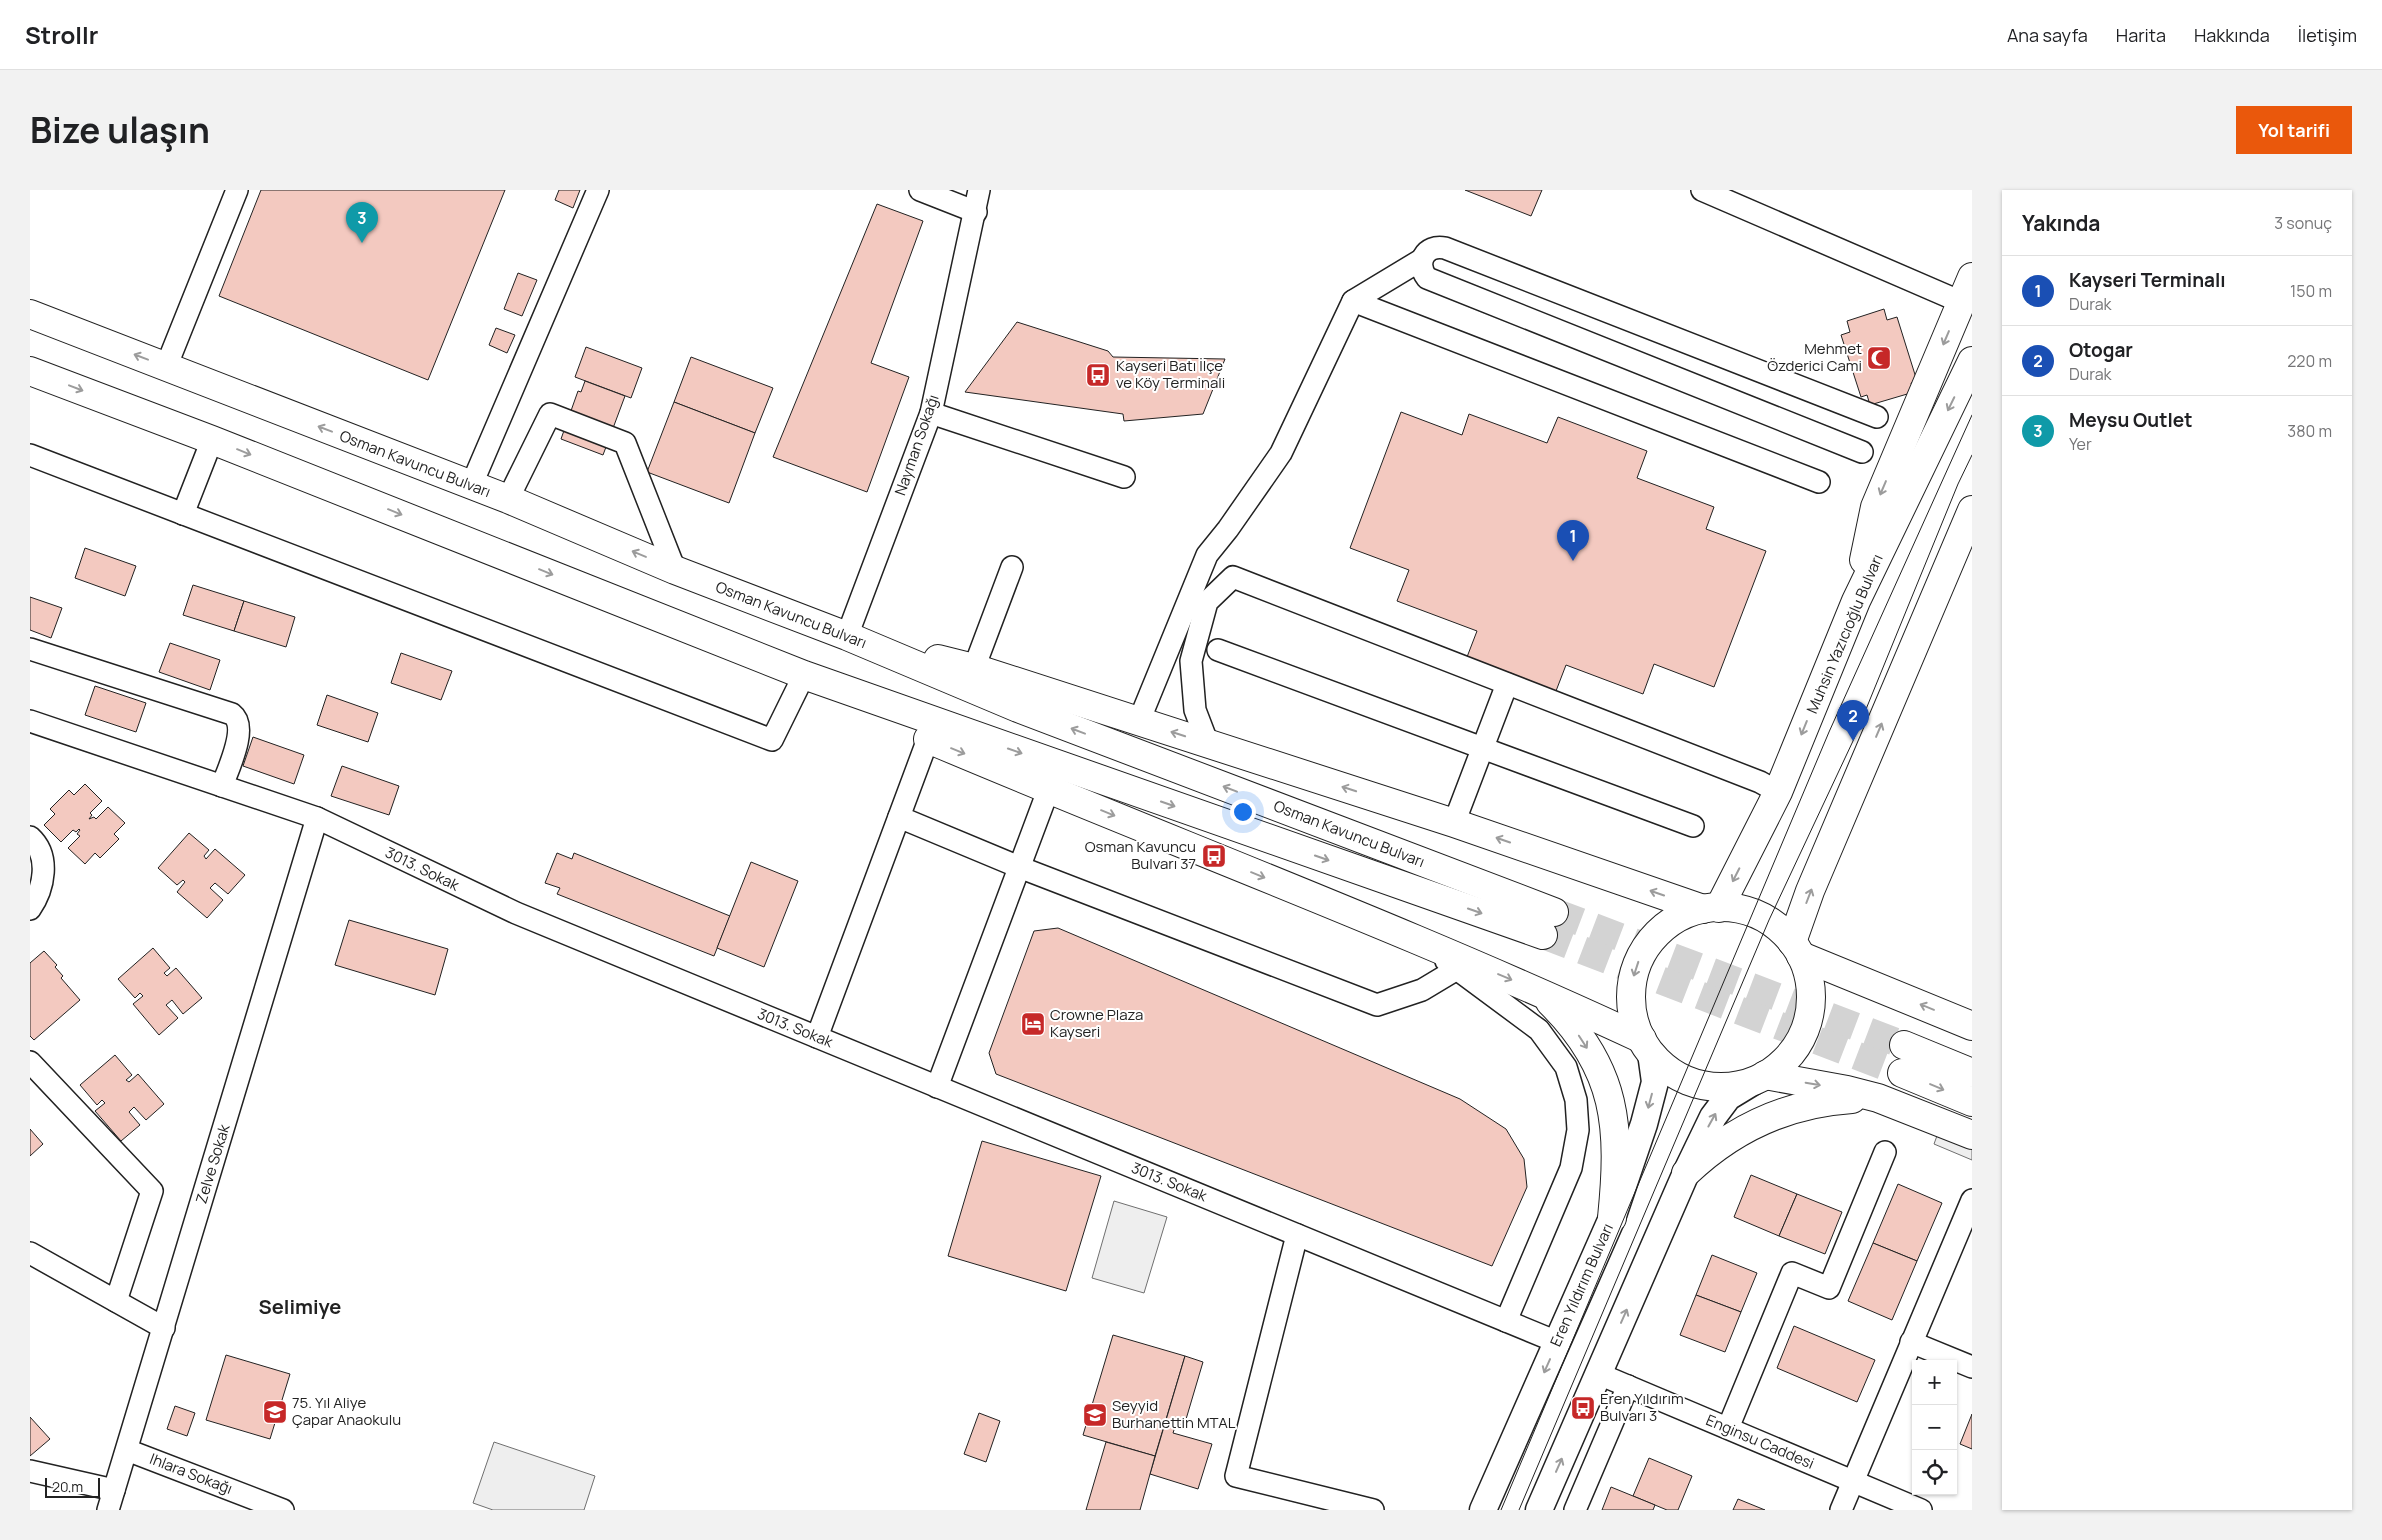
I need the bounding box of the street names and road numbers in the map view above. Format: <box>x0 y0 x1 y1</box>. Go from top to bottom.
street label: Nayman Sokağı <box>889 392 944 498</box>
street label: Osman Kavuncu Bulvarı <box>337 425 494 502</box>
street label: Muhsin Yazıcıoğlu Bulvarı <box>1801 551 1888 717</box>
street label: Osman Kavuncu Bulvarı <box>713 576 870 653</box>
street label: Osman Kavuncu Bulvarı <box>1271 795 1428 872</box>
street label: 3013. Sokak <box>382 842 463 896</box>
street label: 3013. Sokak <box>754 1003 837 1052</box>
street label: Zelve Sokak <box>191 1121 235 1206</box>
street label: 3013. Sokak <box>1128 1157 1211 1206</box>
street label: Eren Yıldırım Bulvarı <box>1545 1220 1618 1350</box>
street label: Enginsu Caddesi <box>1703 1409 1817 1474</box>
street label: Ihlara Sokağı <box>147 1448 236 1499</box>

